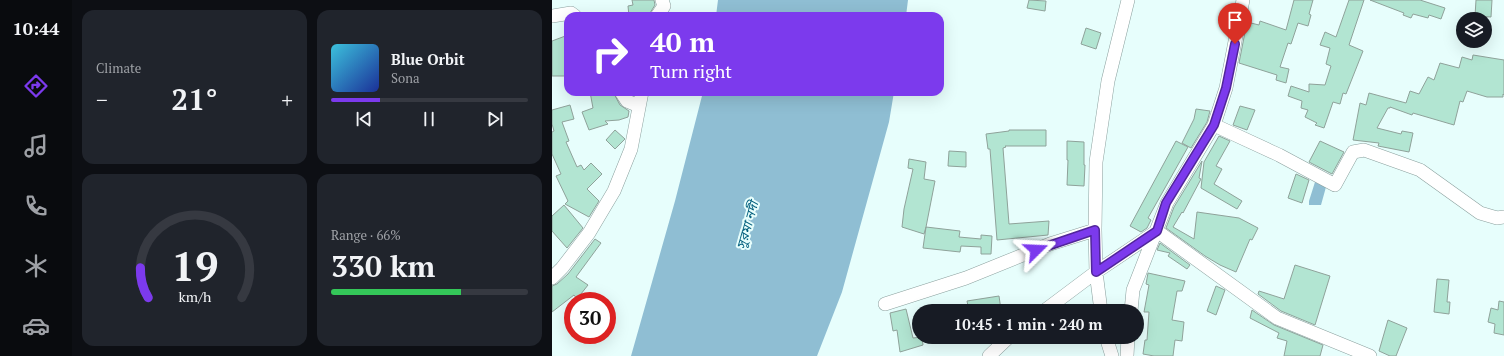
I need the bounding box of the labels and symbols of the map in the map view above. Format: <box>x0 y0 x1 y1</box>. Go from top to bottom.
pin <box>1218 3 1252 44</box>
water label: সুরমা নদী <box>732 197 763 251</box>
position arrow <box>1015 229 1057 271</box>
speed limit sign: 30 <box>564 292 616 344</box>

